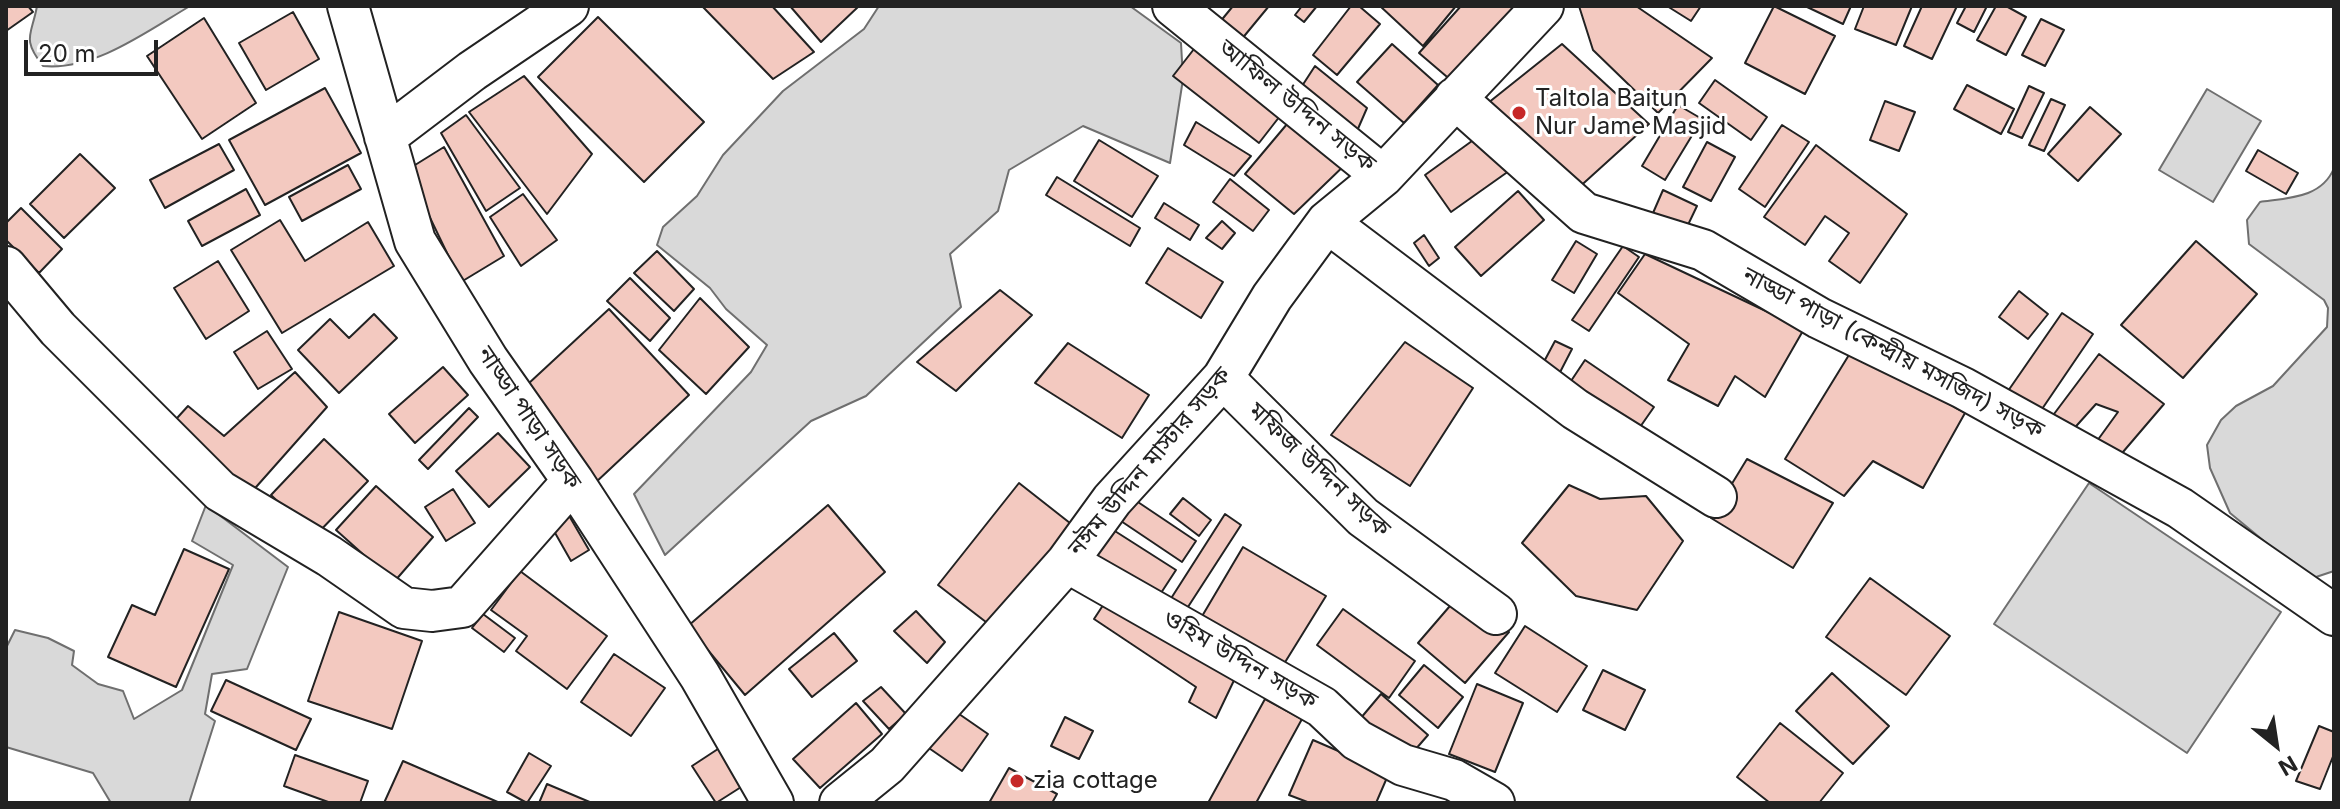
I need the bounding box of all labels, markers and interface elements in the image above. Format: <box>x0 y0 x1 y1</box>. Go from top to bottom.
scale bar <box>28 24 162 74</box>
street label: আফিল উদ্দিন সড়ক <box>1213 34 1381 178</box>
text: 20 m <box>38 39 96 68</box>
place label: Taltola Baitun Nur Jame Masjid <box>1535 85 1726 141</box>
marker: Taltola Baitun Nur Jame Masjid <box>1510 104 1528 122</box>
street label: নাড্ডা পাড়া (কেন্দ্রীয় মসজিদ) সড়ক <box>1737 261 2049 445</box>
street label: নাড্ডা পাড়া সড়ক <box>471 341 587 495</box>
street label: নঈম উদ্দিন মাস্টার সড়ক <box>1062 362 1238 562</box>
street label: মফিজ উদ্দিন সড়ক <box>1242 397 1396 543</box>
street label: ওহিম উদ্দিন সড়ক <box>1158 604 1322 716</box>
north arrow <box>2236 705 2316 785</box>
text: N <box>2274 750 2302 781</box>
place label: zia cottage <box>1033 767 1158 795</box>
marker: zia cottage <box>1008 772 1026 790</box>

